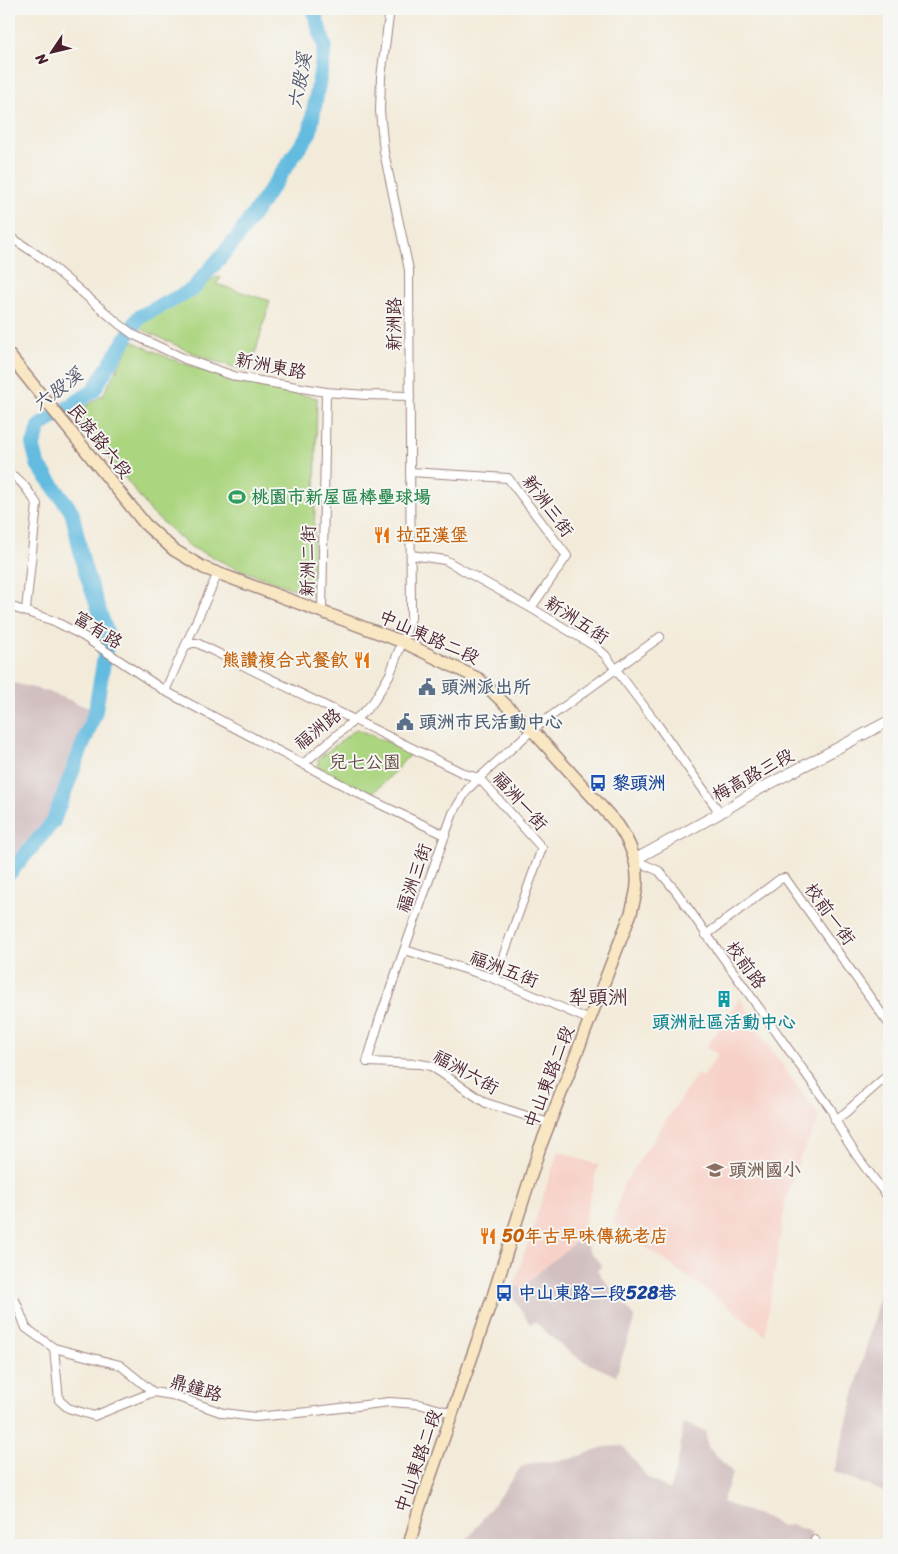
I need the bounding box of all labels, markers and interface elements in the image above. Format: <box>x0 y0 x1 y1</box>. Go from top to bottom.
north arrow <box>28 28 78 78</box>
text: N <box>29 48 55 71</box>
water label: 六股溪 <box>278 49 321 112</box>
street label: 新洲路 <box>378 297 410 351</box>
street label: 新洲東路 <box>233 343 309 389</box>
water label: 六股溪 <box>25 358 91 420</box>
street label: 民族路六段 <box>59 396 141 486</box>
street label: 新洲三街 <box>514 468 582 544</box>
place label: 桃園市新屋區棒壘球場 <box>251 481 431 513</box>
sports icon: 桃園市新屋區棒壘球場 <box>227 487 247 507</box>
place label: 拉亞漢堡 <box>396 519 468 551</box>
street label: 新洲二街 <box>291 525 325 597</box>
restaurant icon: 拉亞漢堡 <box>372 525 392 545</box>
street label: 新洲五街 <box>538 587 616 653</box>
street label: 中山東路二段 <box>373 600 485 674</box>
street label: 富有路 <box>67 602 129 658</box>
place label: 熊讚複合式餐飲 <box>222 644 349 676</box>
restaurant icon: 熊讚複合式餐飲 <box>352 650 372 670</box>
place label: 頭洲派出所 <box>441 671 531 703</box>
public building icon: 頭洲派出所 <box>417 677 437 697</box>
street label: 福洲路 <box>287 700 349 758</box>
place label: 頭洲市民活動中心 <box>419 706 563 738</box>
public building icon: 頭洲市民活動中心 <box>395 712 415 732</box>
street label: 梅高路三段 <box>706 739 800 811</box>
park label: 兒七公園 <box>329 746 401 778</box>
street label: 福洲一街 <box>484 764 556 838</box>
place label: 黎頭洲 <box>612 767 666 799</box>
bus stop icon: 黎頭洲 <box>588 773 608 793</box>
street label: 福洲三街 <box>387 839 441 917</box>
street label: 校前一街 <box>796 875 864 953</box>
street label: 校前路 <box>717 934 775 996</box>
street label: 福洲五街 <box>465 941 543 997</box>
district label: 犁頭洲 <box>568 980 628 1015</box>
building icon: 頭洲社區活動中心 <box>714 989 734 1009</box>
place label: 頭洲社區活動中心 <box>652 1006 796 1038</box>
street label: 中山東路二段 <box>515 1021 583 1133</box>
street label: 福洲六街 <box>427 1041 505 1103</box>
place label: 頭洲國小 <box>729 1154 801 1186</box>
school or university icon: 頭洲國小 <box>705 1160 725 1180</box>
place label: 50年古早味傳統老店 <box>502 1220 668 1252</box>
restaurant icon: 50年古早味傳統老店 <box>478 1226 498 1246</box>
place label: 中山東路二段528巷 <box>518 1277 677 1309</box>
bus stop icon: 中山東路二段528巷 <box>494 1283 514 1303</box>
street label: 鼎鐘路 <box>166 1365 226 1411</box>
street label: 中山東路二段 <box>385 1405 451 1517</box>

